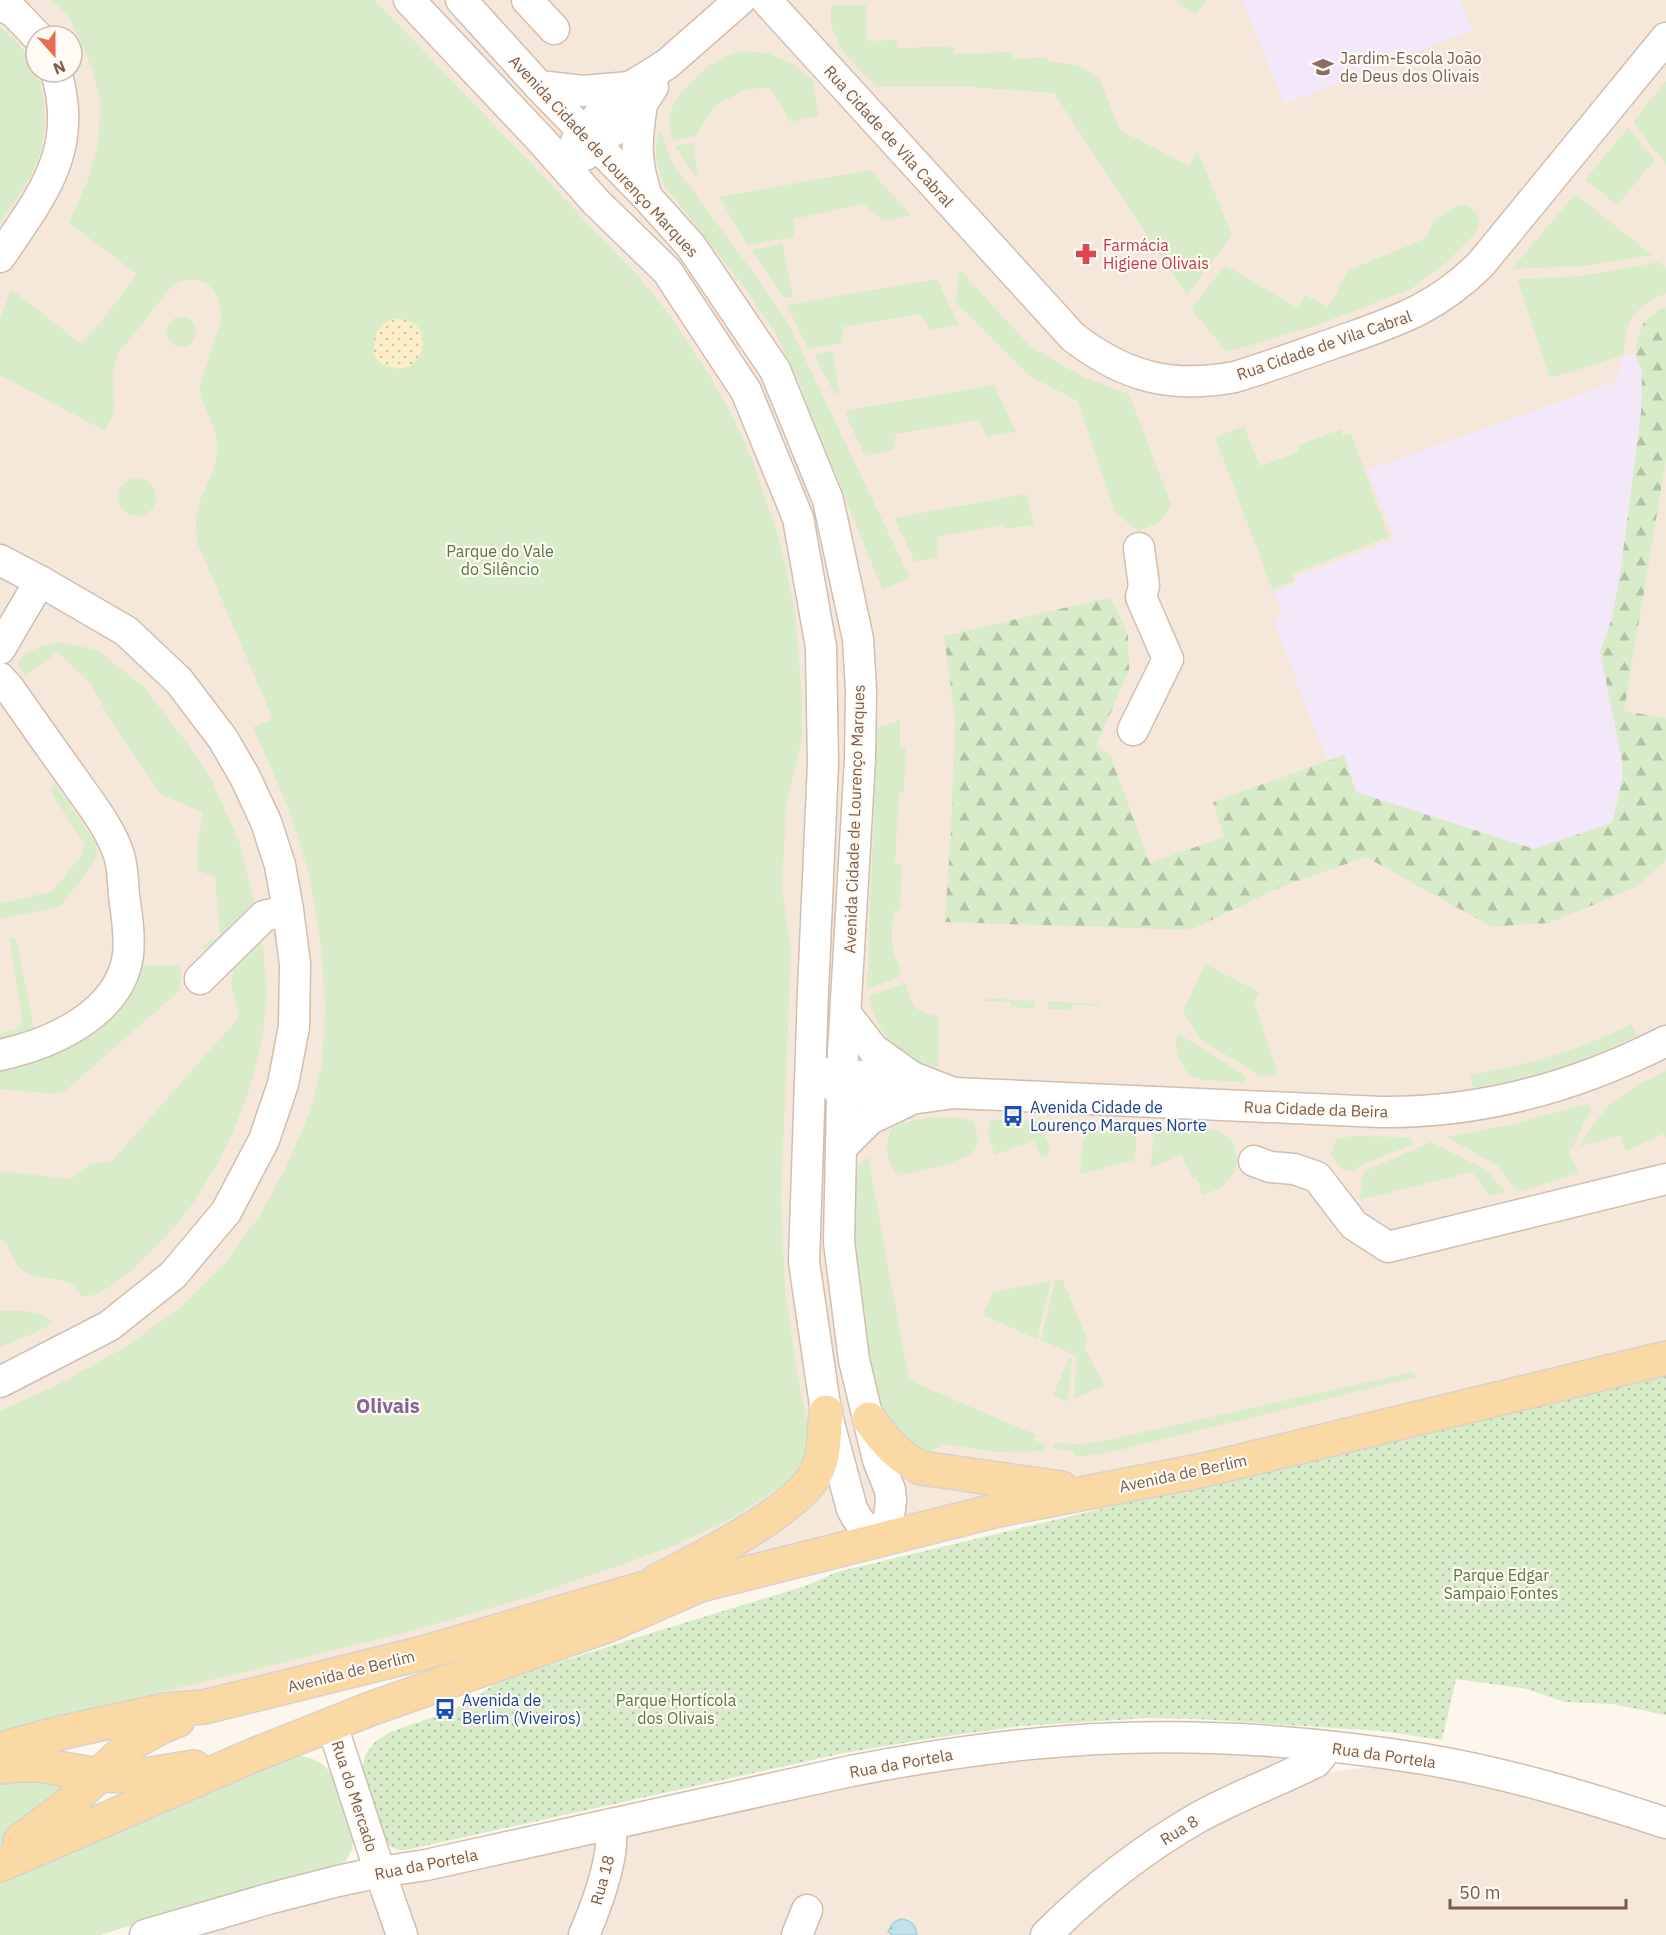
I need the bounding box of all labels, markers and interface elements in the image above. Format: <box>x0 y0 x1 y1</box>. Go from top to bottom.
north arrow <box>24 24 84 84</box>
place label: Jardim-Escola João de Deus dos Olivais <box>1340 48 1481 86</box>
street label: Avenida Cidade de Lourenço Marques <box>505 51 703 261</box>
school or university icon: Jardim-Escola João de Deus dos Olivais <box>1311 55 1335 79</box>
text: N <box>50 57 68 79</box>
street label: Rua Cidade de Vila Cabral <box>820 61 958 211</box>
place label: Farmácia Higiene Olivais <box>1103 235 1209 273</box>
pharmacy icon: Farmácia Higiene Olivais <box>1074 242 1098 266</box>
street label: Rua Cidade de Vila Cabral <box>1234 306 1414 384</box>
park label: Parque do Vale do Silêncio <box>446 541 554 579</box>
street label: Avenida Cidade de Lourenço Marques <box>839 684 869 954</box>
street label: Rua Cidade da Beira <box>1243 1096 1389 1122</box>
place label: Avenida Cidade de Lourenço Marques Norte <box>1030 1097 1207 1135</box>
bus stop icon: Avenida Cidade de Lourenço Marques Norte <box>1001 1104 1025 1128</box>
district label: Olivais <box>356 1392 420 1419</box>
street label: Avenida de Berlim <box>1117 1450 1249 1496</box>
park label: Parque Edgar Sampaio Fontes <box>1443 1565 1559 1603</box>
street label: Avenida de Berlim <box>285 1646 417 1696</box>
place label: Avenida de Berlim (Viveiros) <box>462 1690 581 1728</box>
park label: Parque Hortícola dos Olivais <box>616 1690 737 1728</box>
bus stop icon: Avenida de Berlim (Viveiros) <box>433 1697 457 1721</box>
street label: Rua do Mercado <box>328 1738 382 1854</box>
street label: Rua da Portela <box>1331 1738 1438 1772</box>
street label: Rua da Portela <box>848 1744 955 1782</box>
street label: Rua 8 <box>1156 1811 1202 1849</box>
street label: Rua da Portela <box>373 1844 480 1884</box>
street label: Rua 18 <box>586 1853 618 1907</box>
scale bar <box>1450 1872 1626 1910</box>
text: 50 m <box>1459 1881 1501 1904</box>

